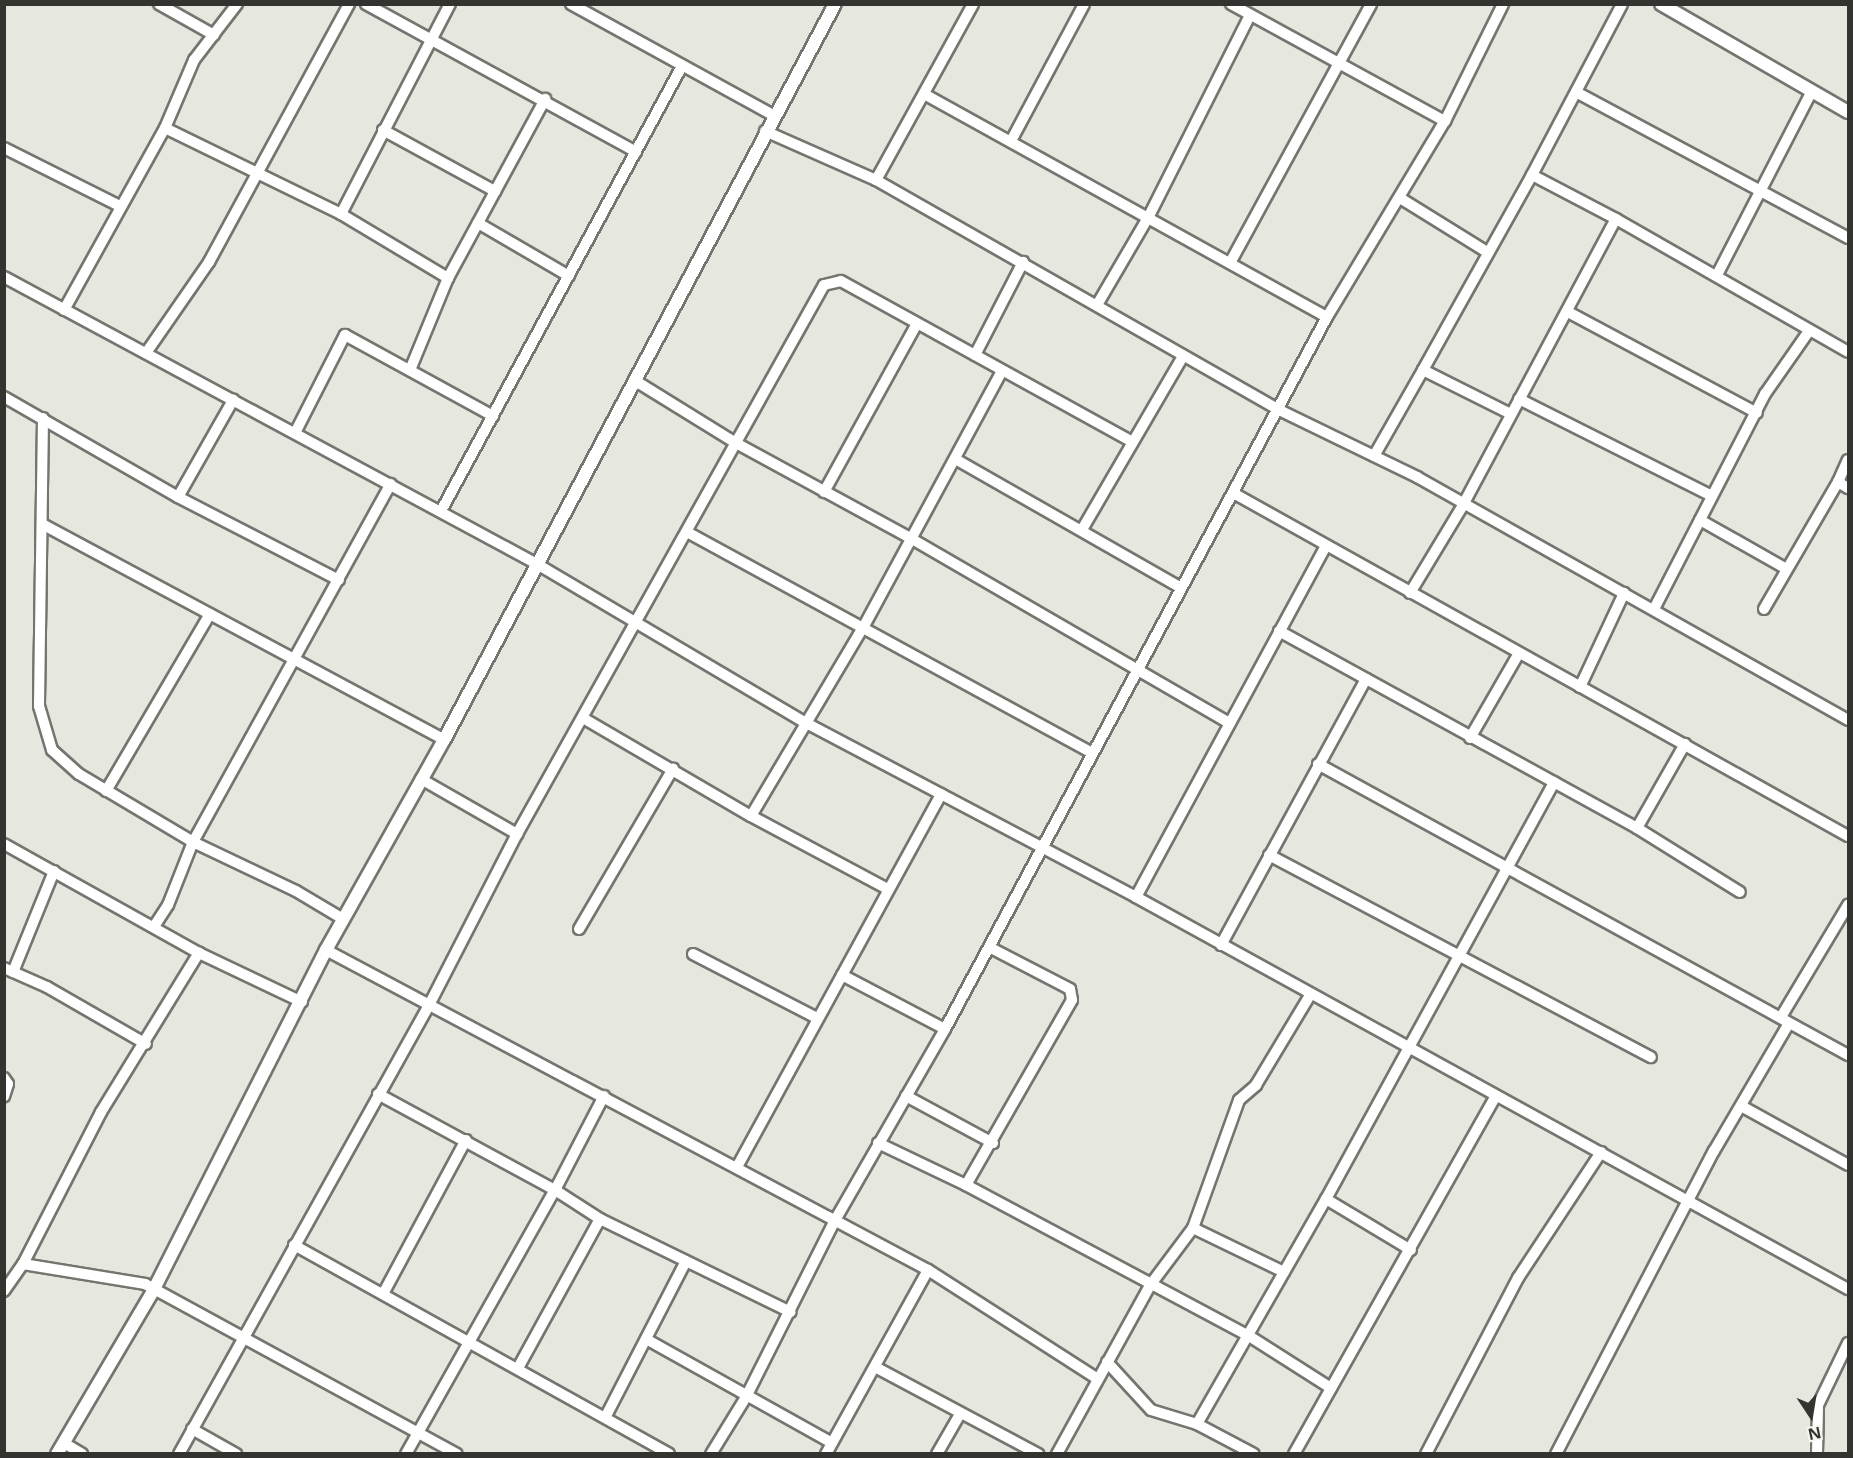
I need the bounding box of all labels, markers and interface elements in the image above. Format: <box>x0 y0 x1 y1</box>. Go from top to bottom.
north arrow <box>1781 1386 1841 1446</box>
text: N <box>1806 1421 1823 1446</box>

